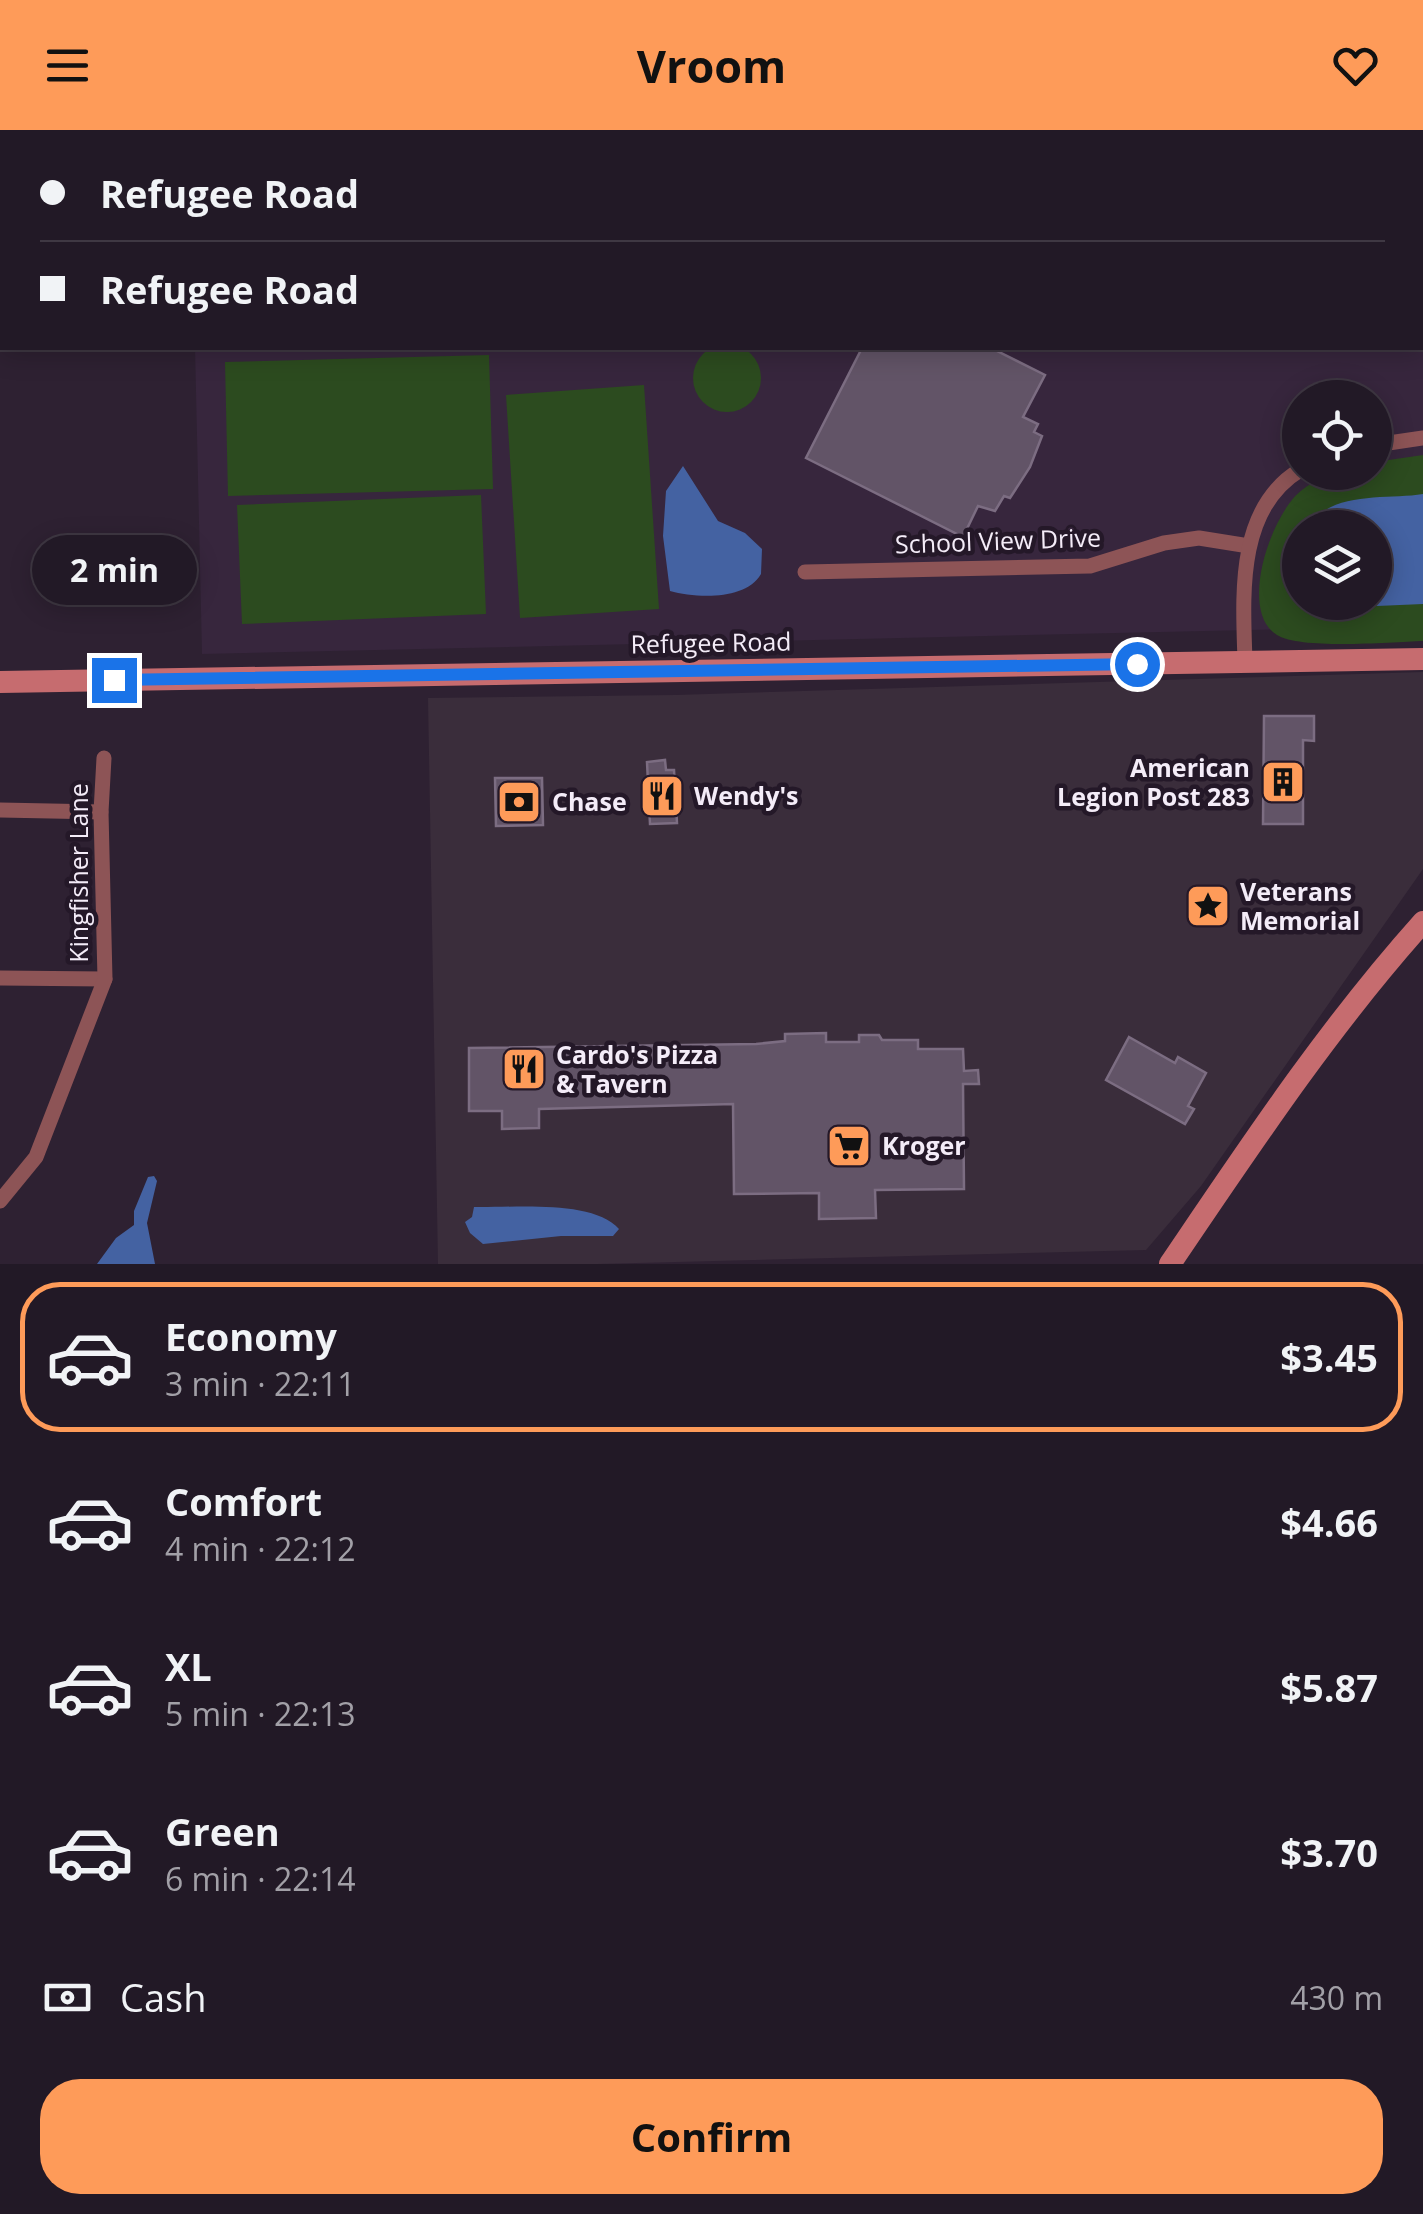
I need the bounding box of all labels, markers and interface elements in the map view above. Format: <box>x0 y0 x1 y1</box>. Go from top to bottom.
text: Vroom <box>637 35 786 96</box>
icon: menu <box>40 38 95 93</box>
icon: heart <box>1328 38 1383 93</box>
text: Refugee Road <box>100 167 359 219</box>
text: Refugee Road <box>100 263 359 315</box>
map controls <box>1282 380 1392 620</box>
button: locate <box>1282 380 1392 490</box>
button: layers <box>1282 510 1392 620</box>
street label: School View Drive <box>894 519 1102 561</box>
callout: 2 min <box>32 535 196 605</box>
text: 2 min <box>70 548 159 591</box>
street label: Refugee Road <box>630 624 792 660</box>
route start <box>1115 642 1160 687</box>
route end <box>92 658 137 703</box>
place label: American Legion Post 283 <box>1057 750 1250 813</box>
building icon: American Legion Post 283 <box>1260 759 1306 805</box>
restaurant icon: Wendy's <box>639 773 685 819</box>
place label: Wendy's <box>694 778 799 812</box>
bank icon: Chase <box>496 779 542 825</box>
street label: Kingfisher Lane <box>61 783 95 963</box>
place label: Chase <box>552 784 627 818</box>
place label: Veterans Memorial <box>1240 874 1360 937</box>
place icon: Veterans Memorial <box>1185 883 1231 929</box>
place label: Cardo's Pizza & Tavern <box>556 1037 718 1100</box>
restaurant icon: Cardo's Pizza & Tavern <box>501 1046 547 1092</box>
supermarket icon: Kroger <box>826 1123 872 1169</box>
place label: Kroger <box>882 1128 966 1162</box>
text: Economy <box>165 1310 337 1362</box>
icon: car <box>45 1312 135 1402</box>
text: $3.45 <box>1280 1331 1378 1383</box>
text: 3 min · 22:11 <box>165 1362 356 1405</box>
text: Comfort <box>165 1475 322 1527</box>
icon: car <box>45 1477 135 1567</box>
text: $4.66 <box>1280 1496 1378 1548</box>
text: 4 min · 22:12 <box>165 1527 356 1570</box>
text: XL <box>165 1640 212 1692</box>
icon: car <box>45 1642 135 1732</box>
text: $5.87 <box>1280 1661 1378 1713</box>
text: 5 min · 22:13 <box>165 1692 356 1735</box>
text: Green <box>165 1805 280 1857</box>
icon: car <box>45 1807 135 1897</box>
text: $3.70 <box>1280 1826 1378 1878</box>
text: 6 min · 22:14 <box>165 1857 356 1900</box>
icon: cash <box>40 1970 95 2025</box>
text: Cash <box>120 1971 206 2023</box>
text: 430 m <box>1290 1976 1383 2019</box>
button: Confirm <box>40 2079 1383 2194</box>

